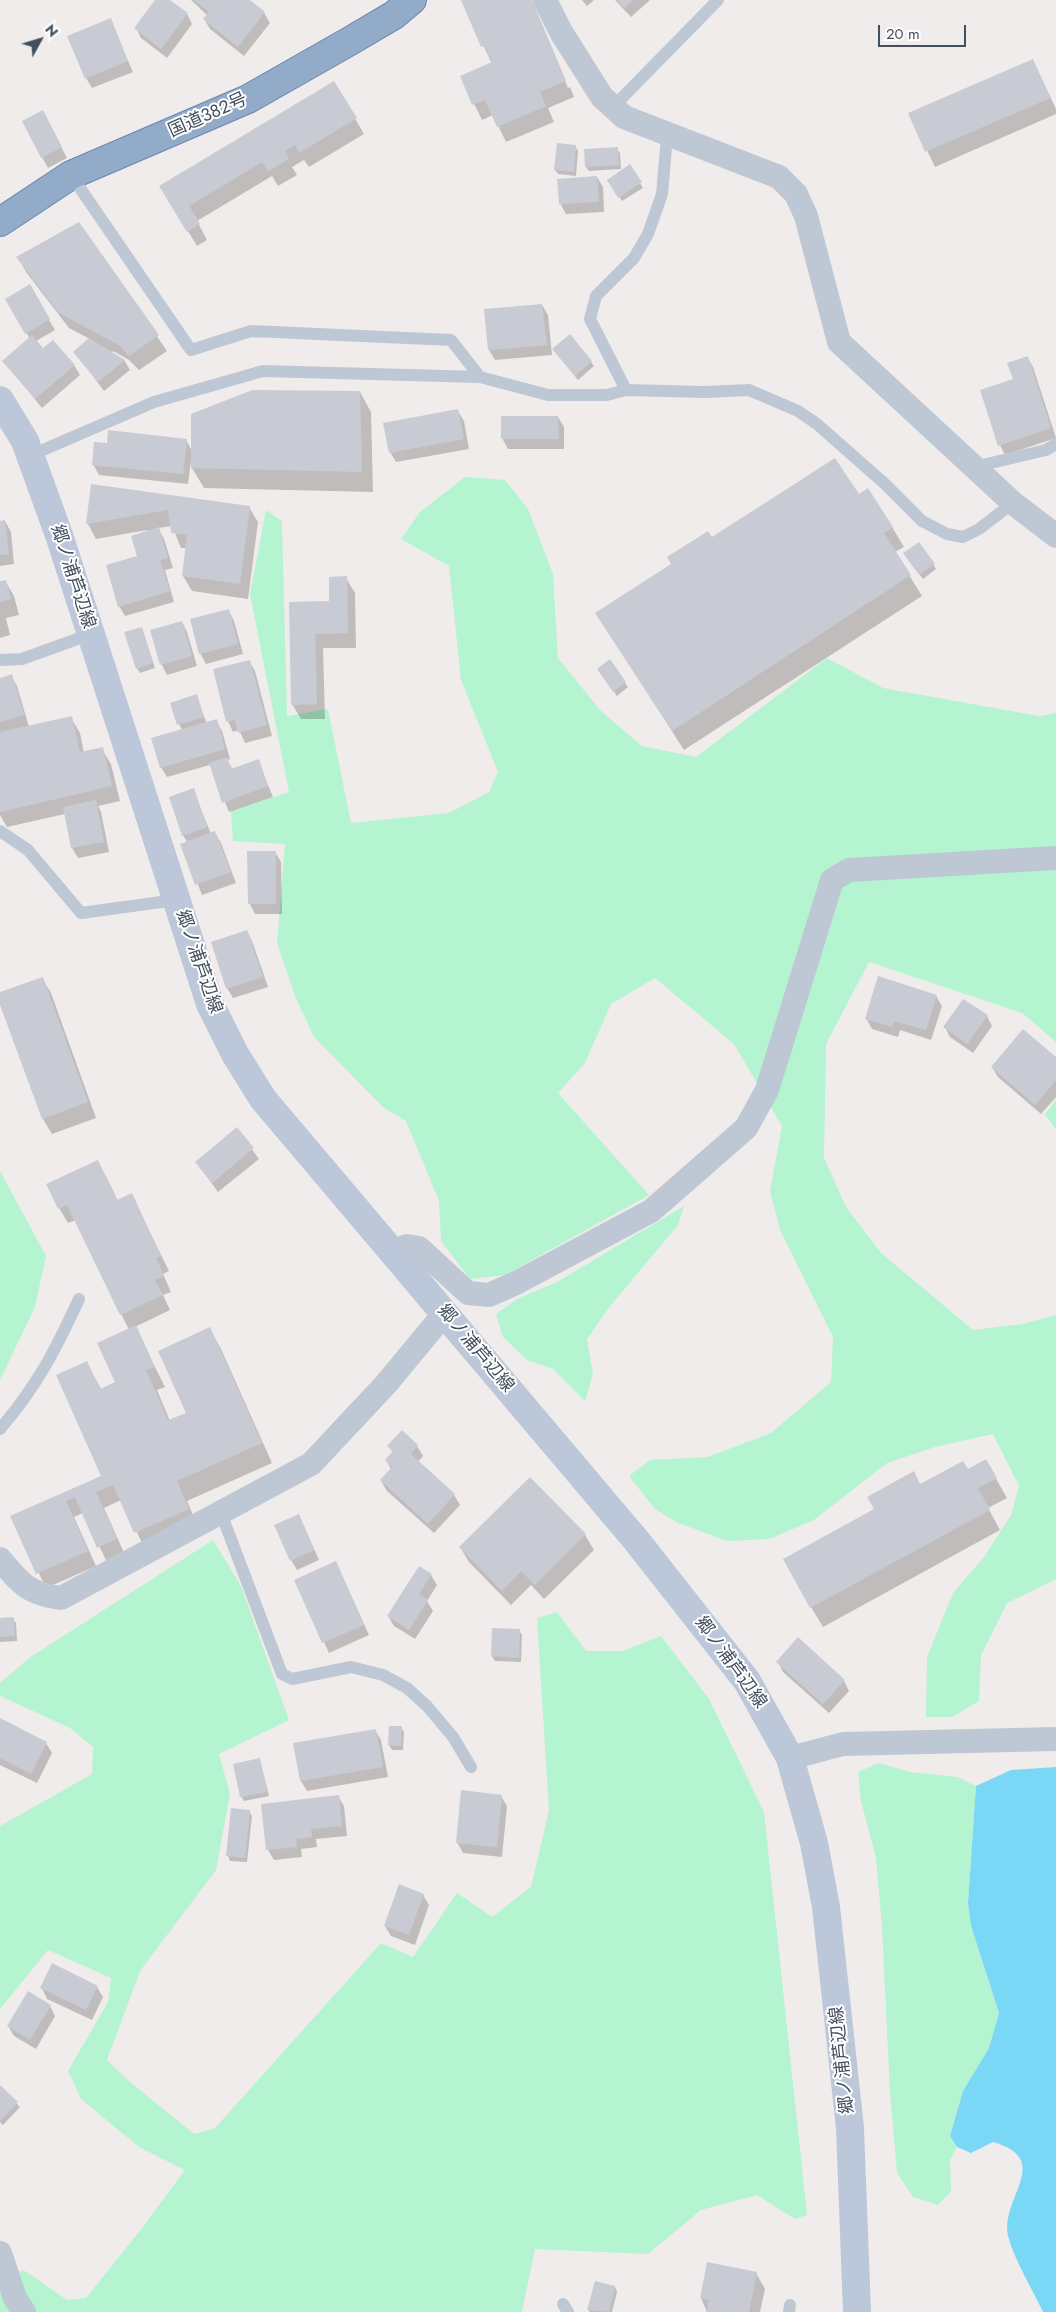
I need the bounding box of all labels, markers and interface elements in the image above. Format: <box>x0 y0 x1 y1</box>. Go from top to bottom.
north arrow <box>15 15 65 65</box>
scale bar <box>881 15 968 47</box>
text: N <box>40 20 63 41</box>
text: 20 m <box>886 23 920 45</box>
street label: 国道382号 <box>165 89 251 143</box>
street label: 郷ノ浦芦辺線 <box>45 522 99 632</box>
street label: 郷ノ浦芦辺線 <box>170 907 226 1017</box>
street label: 郷ノ浦芦辺線 <box>432 1301 518 1397</box>
street label: 郷ノ浦芦辺線 <box>690 1613 770 1713</box>
street label: 郷ノ浦芦辺線 <box>827 2005 859 2115</box>

